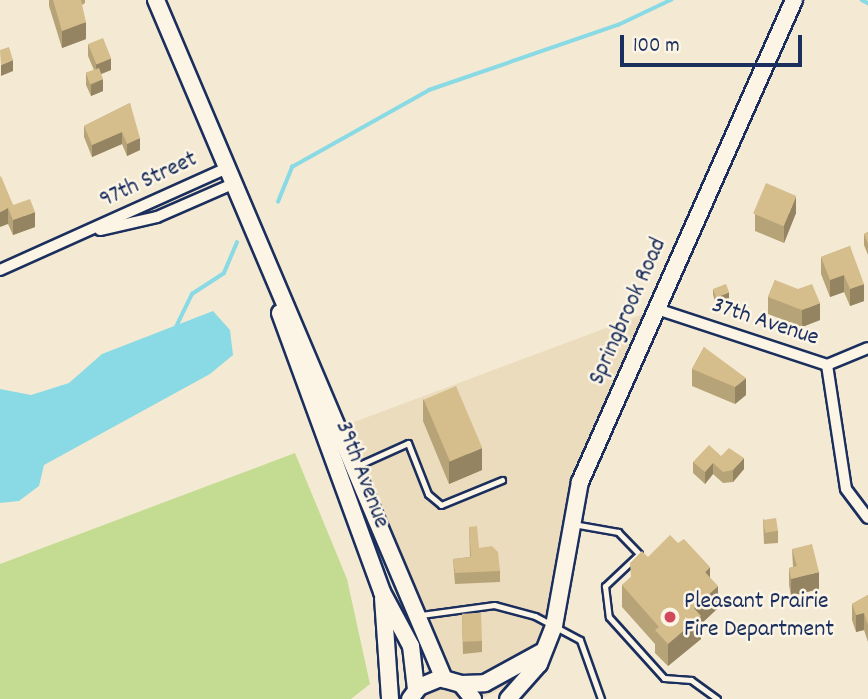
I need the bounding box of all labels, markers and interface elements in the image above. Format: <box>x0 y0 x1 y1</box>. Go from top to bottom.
scale bar <box>623 21 805 65</box>
text: 100 m <box>633 32 680 62</box>
street label: 97th Street <box>96 146 202 216</box>
street label: Springbrook Road <box>584 234 674 390</box>
street label: 37th Avenue <box>708 292 822 354</box>
street label: 39th Avenue <box>327 417 395 533</box>
place label: Pleasant Prairie Fire Department <box>684 589 834 645</box>
marker: Pleasant Prairie Fire Department <box>662 609 678 625</box>

